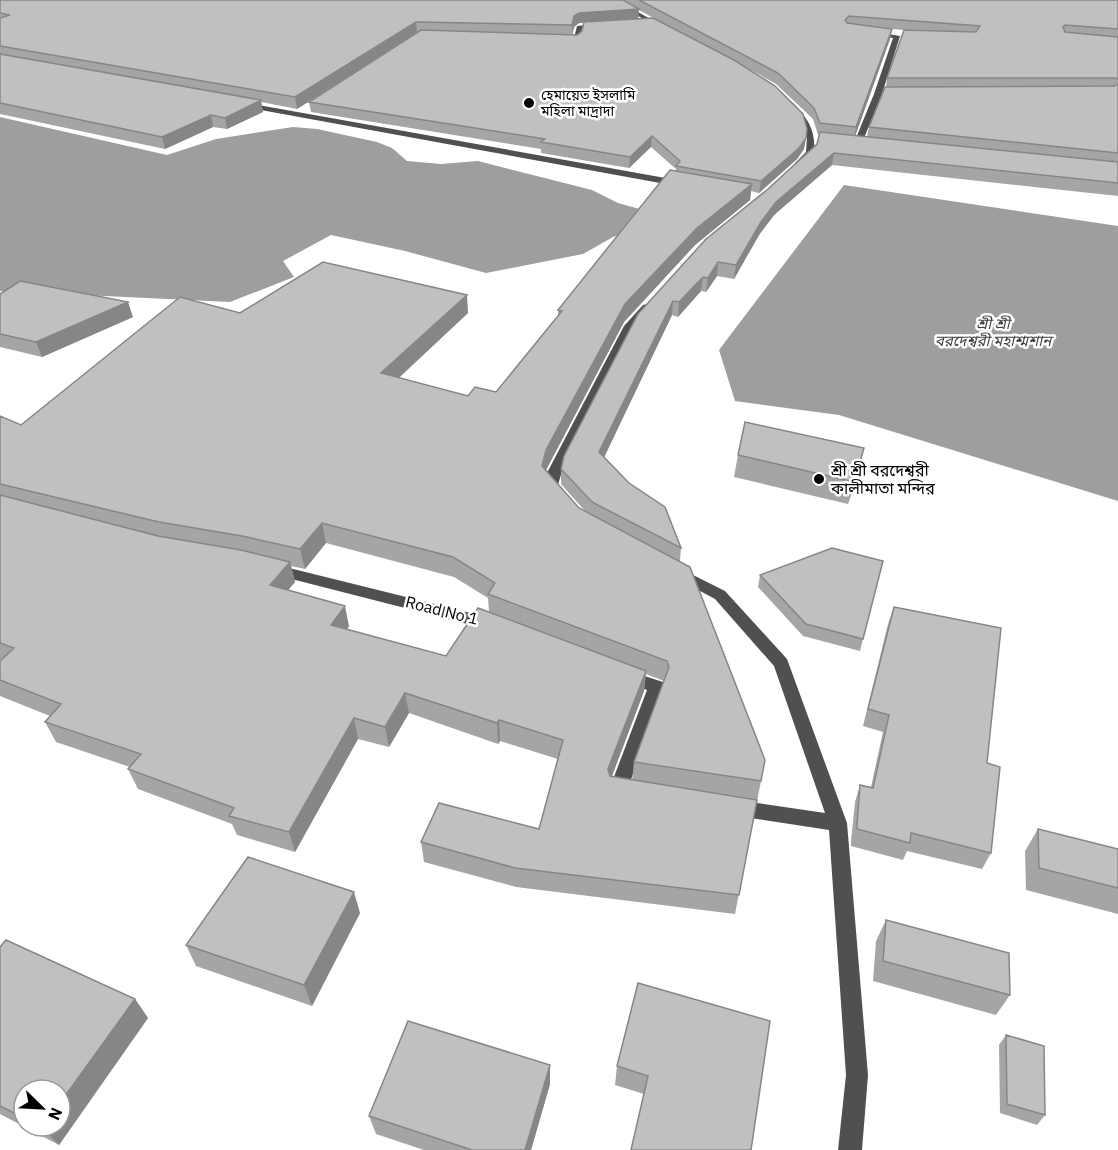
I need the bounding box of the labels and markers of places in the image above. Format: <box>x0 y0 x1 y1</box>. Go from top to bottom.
place label: হেমায়েত ইসলামি মহিলা মাদ্রাদা <box>540 86 636 120</box>
marker: হেমায়েত ইসলামি মহিলা মাদ্রাদা <box>522 96 536 110</box>
place label: শ্রী শ্রী বরদেশ্বরী কালীমাতা মন্দির <box>830 460 935 498</box>
marker: শ্রী শ্রী বরদেশ্বরী কালীমাতা মন্দির <box>812 472 826 486</box>

